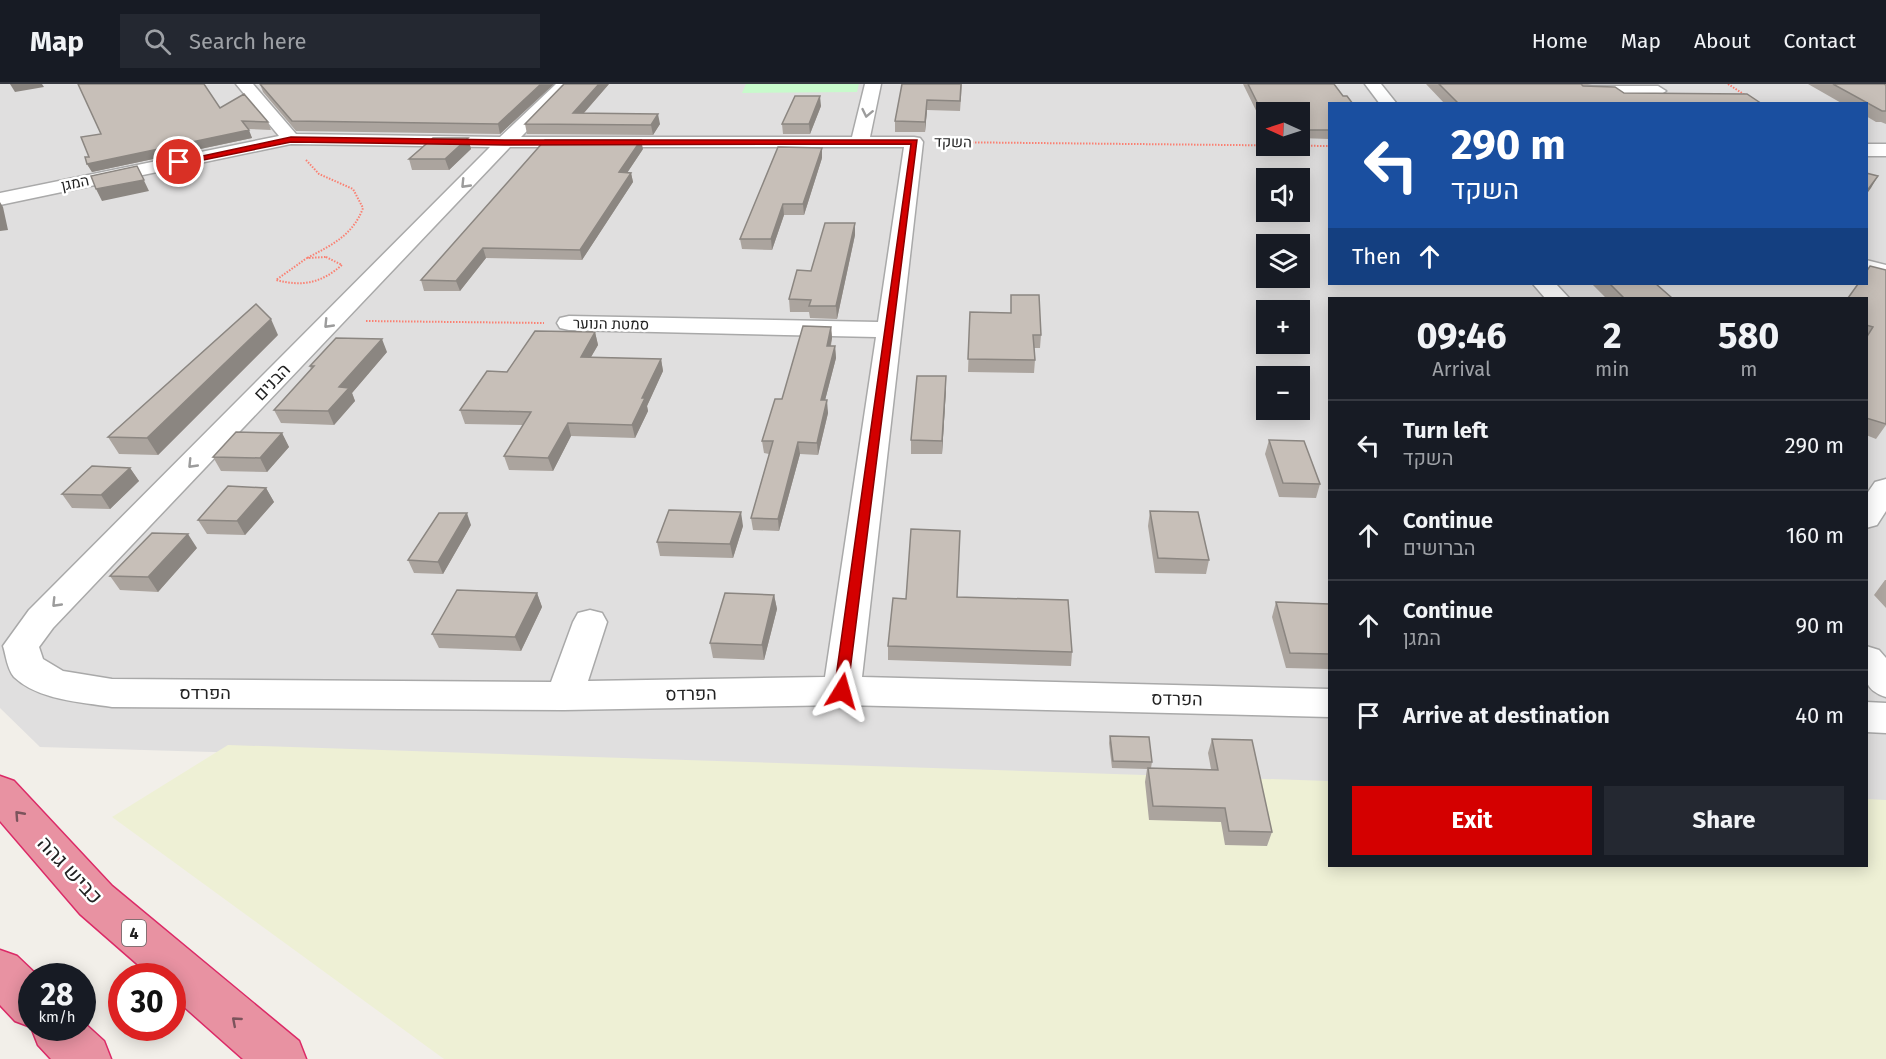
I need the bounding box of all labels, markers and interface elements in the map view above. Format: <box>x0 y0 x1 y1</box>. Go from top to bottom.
search box <box>120 14 540 68</box>
text: Map <box>30 25 84 58</box>
icon: search <box>141 25 174 58</box>
text: Search here <box>189 28 307 55</box>
text: Home <box>1532 28 1588 54</box>
text: Map <box>1621 28 1661 54</box>
text: About <box>1694 28 1751 54</box>
text: Contact <box>1784 28 1856 54</box>
north arrow <box>1256 102 1310 156</box>
map controls <box>1256 102 1310 420</box>
one-way arrow <box>861 108 874 118</box>
text: 290 m <box>1451 120 1566 170</box>
icon: left <box>1352 126 1430 204</box>
street label: השקד <box>934 133 972 151</box>
pin <box>153 136 204 187</box>
icon: arrive <box>162 145 195 178</box>
button: sound <box>1256 168 1310 222</box>
street label: המגן <box>59 171 91 195</box>
text: השקד <box>1451 174 1519 206</box>
one-way arrow <box>461 177 472 188</box>
button: layers <box>1256 234 1310 288</box>
icon: ahead <box>1413 240 1446 273</box>
text: Then <box>1352 243 1401 270</box>
button: + <box>1256 300 1310 354</box>
street label: סמטת הנוער <box>573 314 649 334</box>
text: 09:46 <box>1417 314 1507 358</box>
text: 2 <box>1603 314 1622 358</box>
text: 580 <box>1718 314 1779 358</box>
one-way arrow <box>325 316 336 327</box>
text: Arrival <box>1432 357 1491 381</box>
text: min <box>1595 357 1630 381</box>
text: m <box>1740 357 1757 381</box>
street label: הבנים <box>249 359 295 405</box>
button: − <box>1256 366 1310 420</box>
text: Turn left <box>1403 417 1488 444</box>
icon: left <box>1352 429 1385 462</box>
text: 290 m <box>1785 432 1844 459</box>
text: השקד <box>1403 446 1454 470</box>
one-way arrow <box>189 456 200 467</box>
text: Continue <box>1403 507 1493 534</box>
icon: ahead <box>1352 519 1385 552</box>
text: 160 m <box>1786 522 1844 549</box>
text: הברושים <box>1403 536 1476 560</box>
one-way arrow <box>52 597 63 607</box>
text: Continue <box>1403 597 1493 624</box>
icon: ahead <box>1352 609 1385 642</box>
text: 90 m <box>1795 612 1844 639</box>
text: המגן <box>1403 626 1441 650</box>
position arrow <box>810 659 874 723</box>
street label: הפרדס <box>179 682 231 704</box>
street label: הפרדס <box>665 683 717 705</box>
street label: הפרדס <box>1151 688 1203 710</box>
icon: arrive <box>1352 699 1385 732</box>
text: Arrive at destination <box>1403 702 1610 729</box>
text: 40 m <box>1795 702 1844 729</box>
button: Exit <box>1352 786 1592 855</box>
button: Share <box>1604 786 1844 855</box>
one-way arrow <box>15 811 26 821</box>
street label: כביש גהה <box>32 831 108 909</box>
road number: 4 <box>122 920 146 946</box>
speed limit sign: 30 <box>108 963 186 1041</box>
text: 28 <box>41 977 73 1013</box>
text: km/h <box>38 1008 76 1026</box>
one-way arrow <box>232 1017 243 1028</box>

